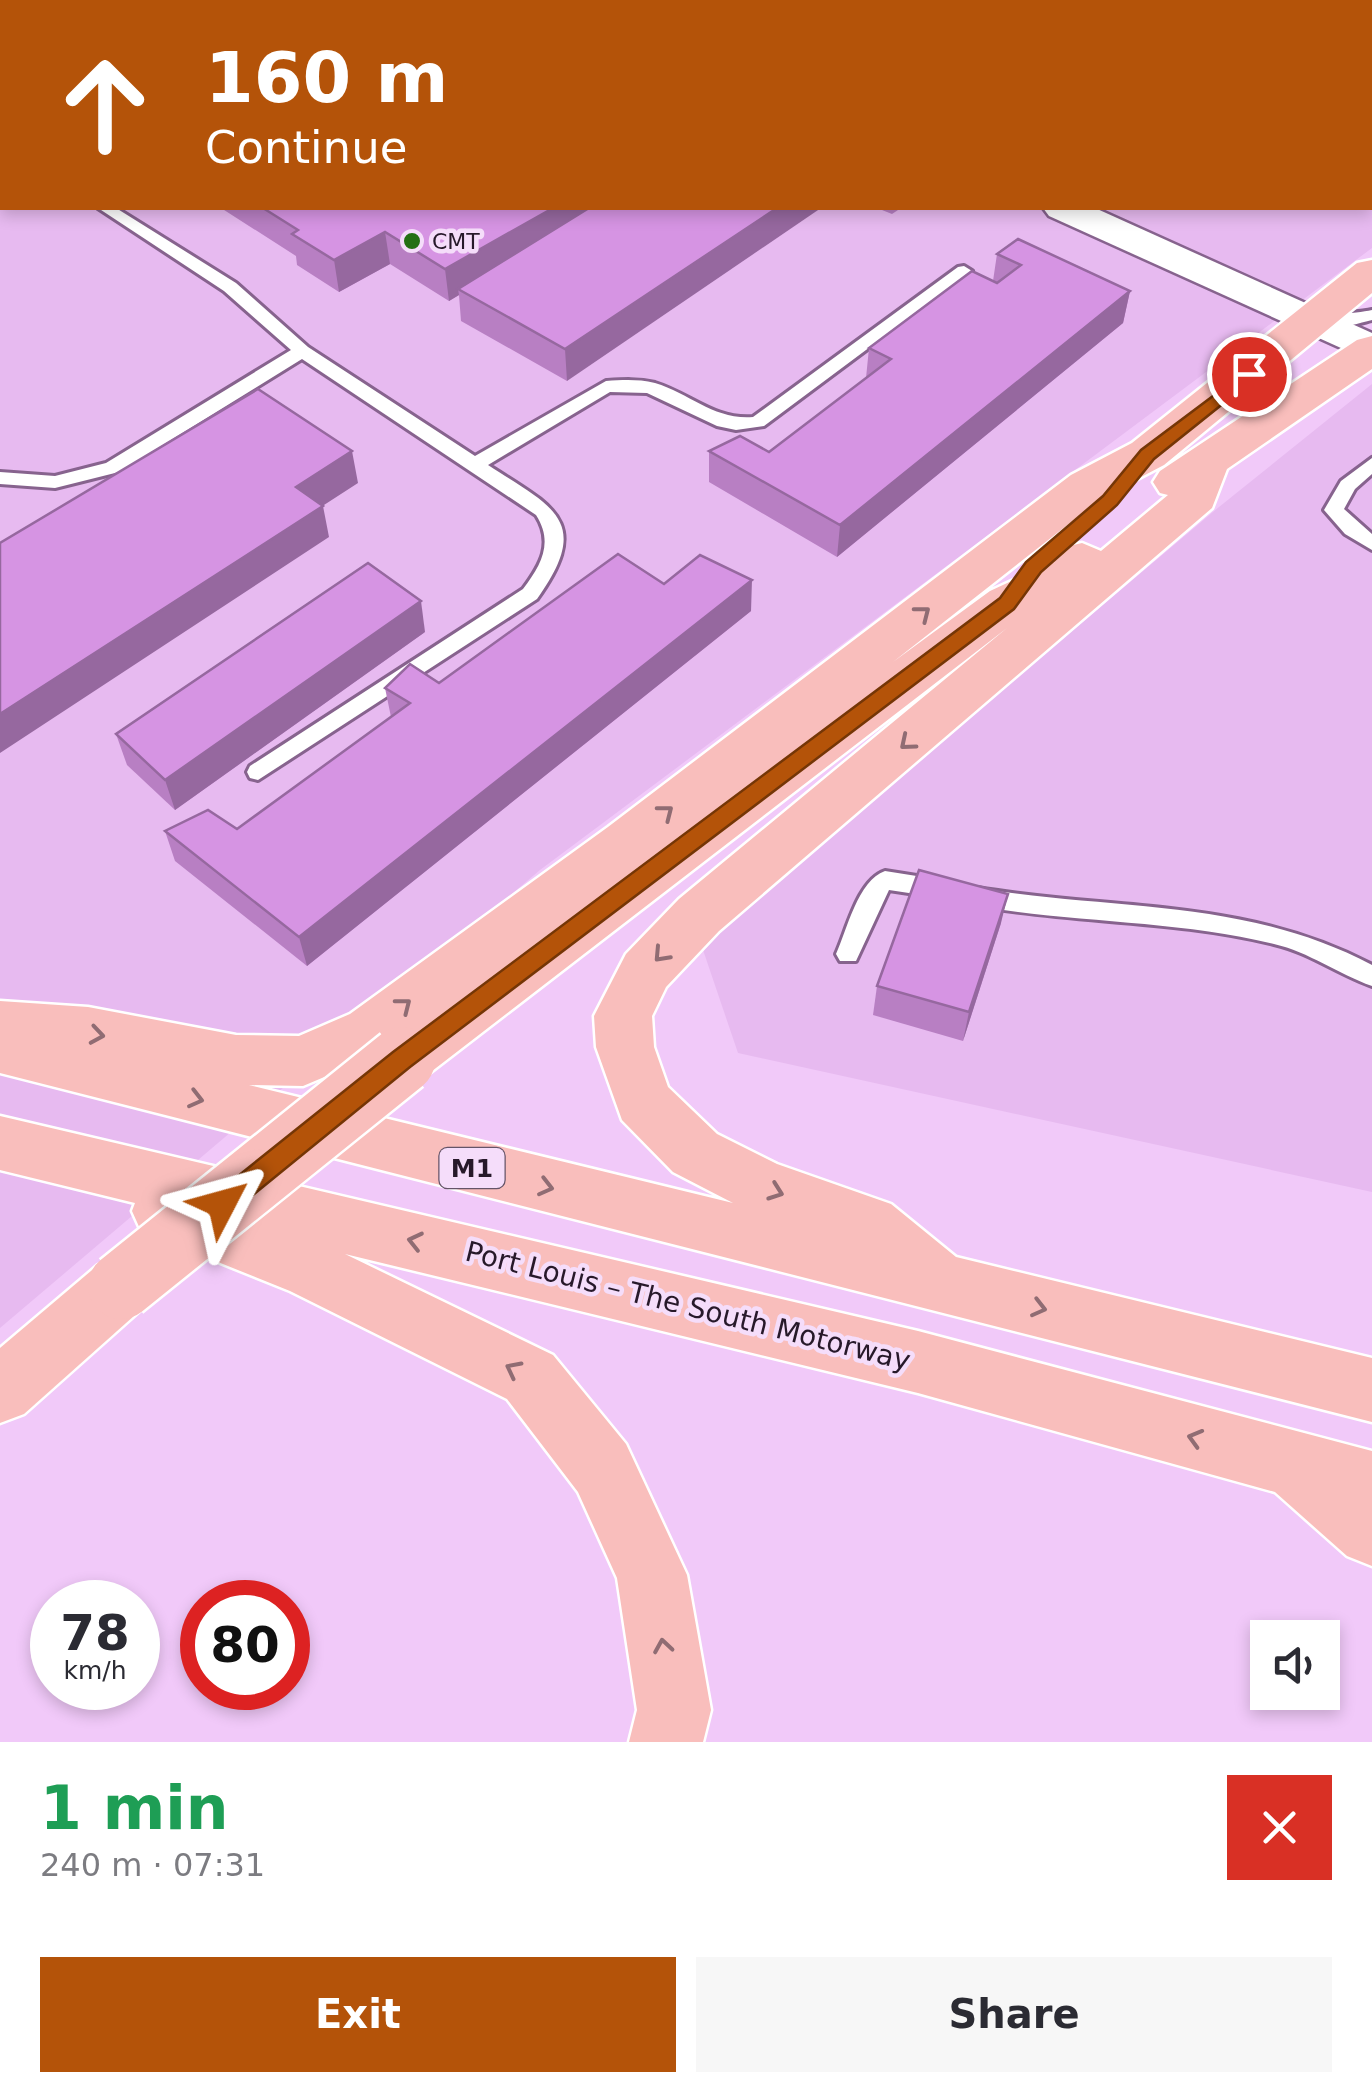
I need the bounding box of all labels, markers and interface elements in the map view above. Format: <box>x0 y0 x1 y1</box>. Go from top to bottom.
text: 160 m <box>205 37 448 119</box>
icon: ahead <box>40 40 170 170</box>
text: Continue <box>205 121 407 174</box>
place label: CMT <box>432 229 480 254</box>
marker: CMT <box>401 230 423 252</box>
pin <box>1207 332 1292 417</box>
icon: arrive <box>1222 347 1277 402</box>
one-way arrow <box>912 607 930 625</box>
one-way arrow <box>901 731 919 749</box>
one-way arrow <box>655 806 673 823</box>
one-way arrow <box>655 943 673 962</box>
one-way arrow <box>393 999 411 1016</box>
one-way arrow <box>89 1023 105 1044</box>
one-way arrow <box>187 1087 204 1108</box>
road number: M1 <box>440 1148 504 1188</box>
position arrow <box>170 1152 274 1256</box>
one-way arrow <box>537 1175 554 1196</box>
one-way arrow <box>767 1180 784 1201</box>
one-way arrow <box>407 1232 424 1253</box>
street label: Port Louis – The South Motorway <box>462 1235 914 1377</box>
one-way arrow <box>1030 1296 1047 1317</box>
one-way arrow <box>506 1362 524 1381</box>
one-way arrow <box>1187 1428 1205 1449</box>
speed limit sign: 80 <box>180 1580 310 1710</box>
text: 78 <box>60 1604 130 1662</box>
map controls <box>1250 1620 1340 1710</box>
button: sound <box>1250 1620 1340 1710</box>
one-way arrow <box>654 1638 675 1655</box>
text: km/h <box>63 1656 127 1685</box>
text: 1 min <box>40 1773 228 1843</box>
button: close <box>1227 1775 1332 1880</box>
text: 240 m · 07:31 <box>40 1846 265 1884</box>
button: Exit <box>40 1957 676 2072</box>
button: Share <box>696 1957 1332 2072</box>

